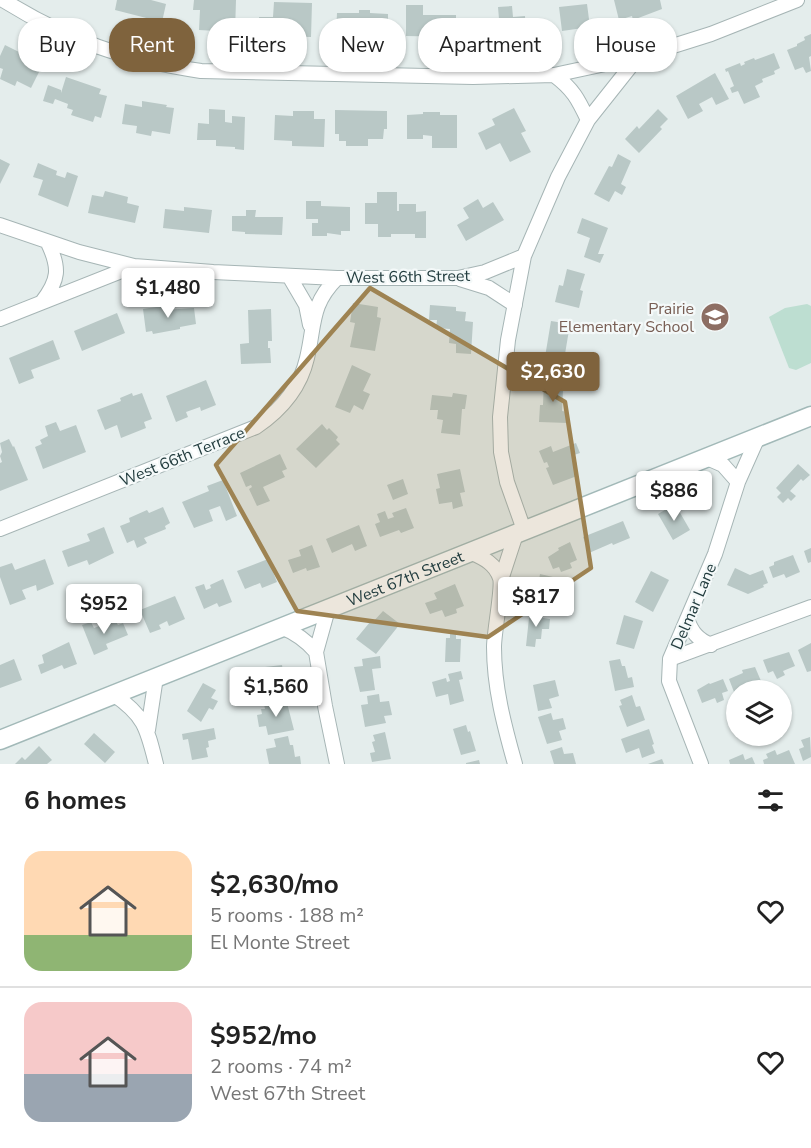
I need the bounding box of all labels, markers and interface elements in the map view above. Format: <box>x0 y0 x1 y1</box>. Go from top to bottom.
chip: Buy <box>18 18 97 72</box>
chip: Rent <box>109 18 195 72</box>
chip: Filters <box>207 18 307 72</box>
chip: New <box>319 18 406 72</box>
chip: Apartment <box>418 18 562 72</box>
chip: House <box>574 18 677 72</box>
street label: West 66th Street <box>346 265 471 289</box>
pin: $1,480 <box>119 268 217 319</box>
text: $1,480 <box>136 274 200 301</box>
place label: Prairie Elementary School <box>559 298 694 338</box>
school or university icon: Prairie Elementary School <box>699 301 731 333</box>
pin: $2,630 <box>504 352 602 403</box>
text: $2,630 <box>521 358 585 385</box>
street label: West 66th Terrace <box>117 422 248 492</box>
pin: $886 <box>638 471 710 522</box>
text: $886 <box>650 477 698 504</box>
street label: West 67th Street <box>343 546 467 612</box>
street label: Delmar Lane <box>666 560 722 653</box>
pin: $817 <box>500 577 572 628</box>
text: $817 <box>512 583 560 610</box>
pin: $952 <box>68 584 140 635</box>
text: $952 <box>80 590 128 617</box>
pin: $1,560 <box>227 667 325 718</box>
text: $1,560 <box>244 673 308 700</box>
map controls <box>726 680 792 746</box>
button: layers <box>726 680 792 746</box>
text: 6 homes <box>24 783 126 818</box>
icon: filters <box>754 784 787 817</box>
text: $2,630/mo <box>210 867 339 902</box>
icon: home <box>72 875 144 947</box>
icon: heart <box>754 895 787 928</box>
text: 5 rooms · 188 m² <box>210 902 364 929</box>
text: El Monte Street <box>210 929 350 956</box>
text: $952/mo <box>210 1018 317 1053</box>
icon: home <box>72 1026 144 1098</box>
icon: heart <box>754 1046 787 1079</box>
text: 2 rooms · 74 m² <box>210 1053 352 1080</box>
text: West 67th Street <box>210 1080 365 1107</box>

